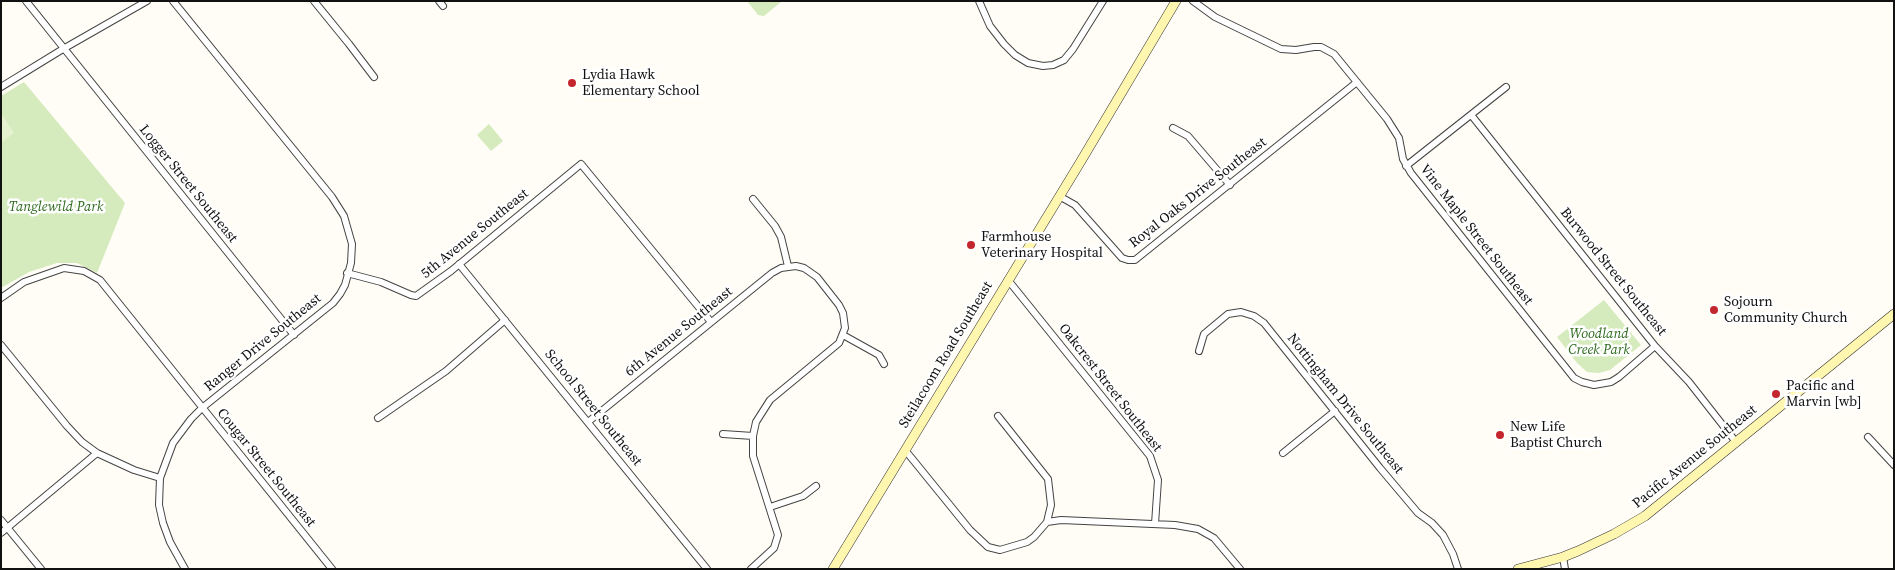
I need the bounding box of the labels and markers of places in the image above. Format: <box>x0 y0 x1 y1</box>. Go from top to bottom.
place label: Lydia Hawk Elementary School <box>582 67 700 100</box>
marker: Lydia Hawk Elementary School <box>566 77 578 89</box>
place label: Farmhouse Veterinary Hospital <box>981 229 1103 262</box>
marker: Farmhouse Veterinary Hospital <box>965 239 977 251</box>
place label: Sojourn Community Church <box>1724 294 1848 326</box>
marker: Sojourn Community Church <box>1708 304 1720 316</box>
place label: Pacific and Marvin [wb] <box>1786 378 1861 411</box>
marker: Pacific and Marvin [wb] <box>1770 388 1782 400</box>
place label: New Life Baptist Church <box>1510 419 1602 452</box>
marker: New Life Baptist Church <box>1494 429 1506 441</box>

